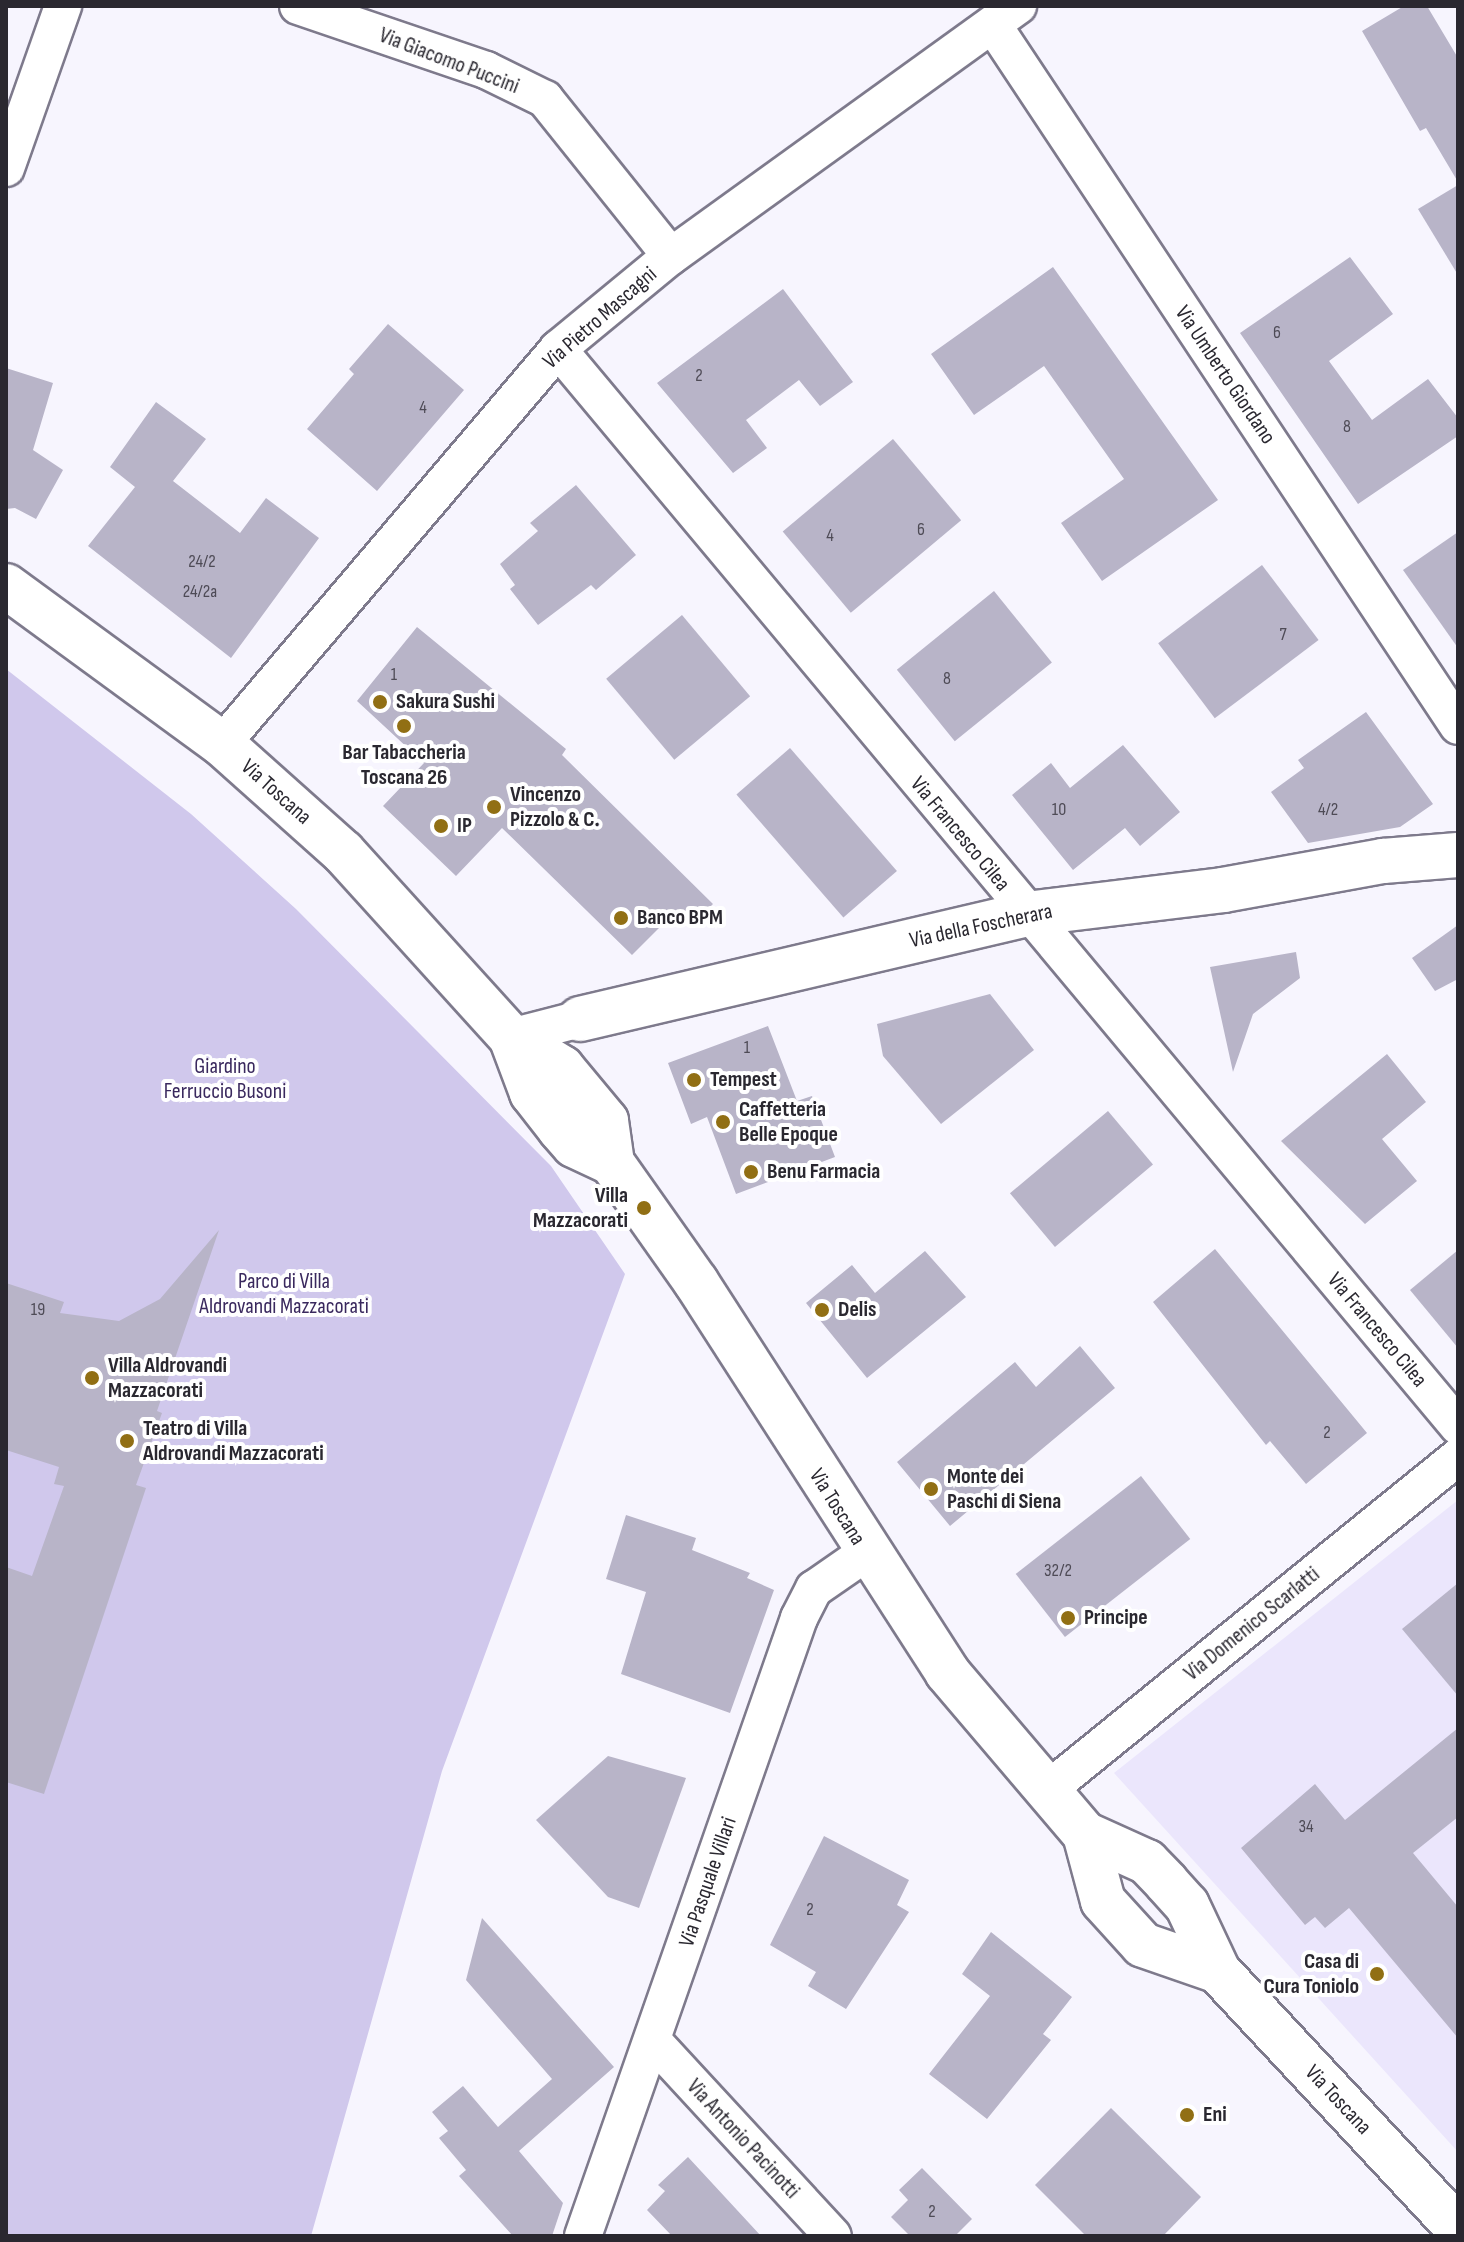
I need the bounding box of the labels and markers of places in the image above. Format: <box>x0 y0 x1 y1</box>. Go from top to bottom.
place label: Sakura Sushi <box>396 689 495 715</box>
marker: Sakura Sushi <box>371 693 389 711</box>
marker: Bar Tabaccheria Toscana 26 <box>395 717 413 735</box>
place label: Bar Tabaccheria Toscana 26 <box>342 739 466 790</box>
place label: Vincenzo Pizzolo & C. <box>510 781 599 832</box>
marker: Vincenzo Pizzolo & C. <box>485 798 503 816</box>
place label: IP <box>457 813 472 839</box>
marker: IP <box>432 817 450 835</box>
place label: Banco BPM <box>637 905 723 931</box>
marker: Banco BPM <box>612 909 630 927</box>
place label: Tempest <box>710 1067 777 1093</box>
marker: Tempest <box>685 1071 703 1089</box>
place label: Caffetteria Belle Epoque <box>739 1096 838 1148</box>
marker: Caffetteria Belle Epoque <box>714 1113 732 1131</box>
place label: Benu Farmacia <box>767 1159 880 1185</box>
marker: Benu Farmacia <box>742 1163 760 1181</box>
place label: Villa Mazzacorati <box>533 1182 628 1234</box>
marker: Villa Mazzacorati <box>635 1199 653 1217</box>
place label: Delis <box>838 1297 876 1323</box>
marker: Delis <box>813 1301 831 1319</box>
place label: Villa Aldrovandi Mazzacorati <box>108 1352 227 1404</box>
marker: Villa Aldrovandi Mazzacorati <box>83 1369 101 1387</box>
place label: Teatro di Villa Aldrovandi Mazzacorati <box>143 1415 324 1466</box>
marker: Teatro di Villa Aldrovandi Mazzacorati <box>118 1432 136 1450</box>
place label: Monte dei Paschi di Siena <box>947 1463 1061 1514</box>
marker: Monte dei Paschi di Siena <box>922 1480 940 1498</box>
place label: Principe <box>1084 1605 1148 1631</box>
marker: Principe <box>1059 1609 1077 1627</box>
place label: Casa di Cura Toniolo <box>1264 1948 1359 2000</box>
marker: Casa di Cura Toniolo <box>1366 1963 1388 1985</box>
place label: Eni <box>1203 2102 1227 2128</box>
marker: Eni <box>1178 2106 1196 2124</box>

